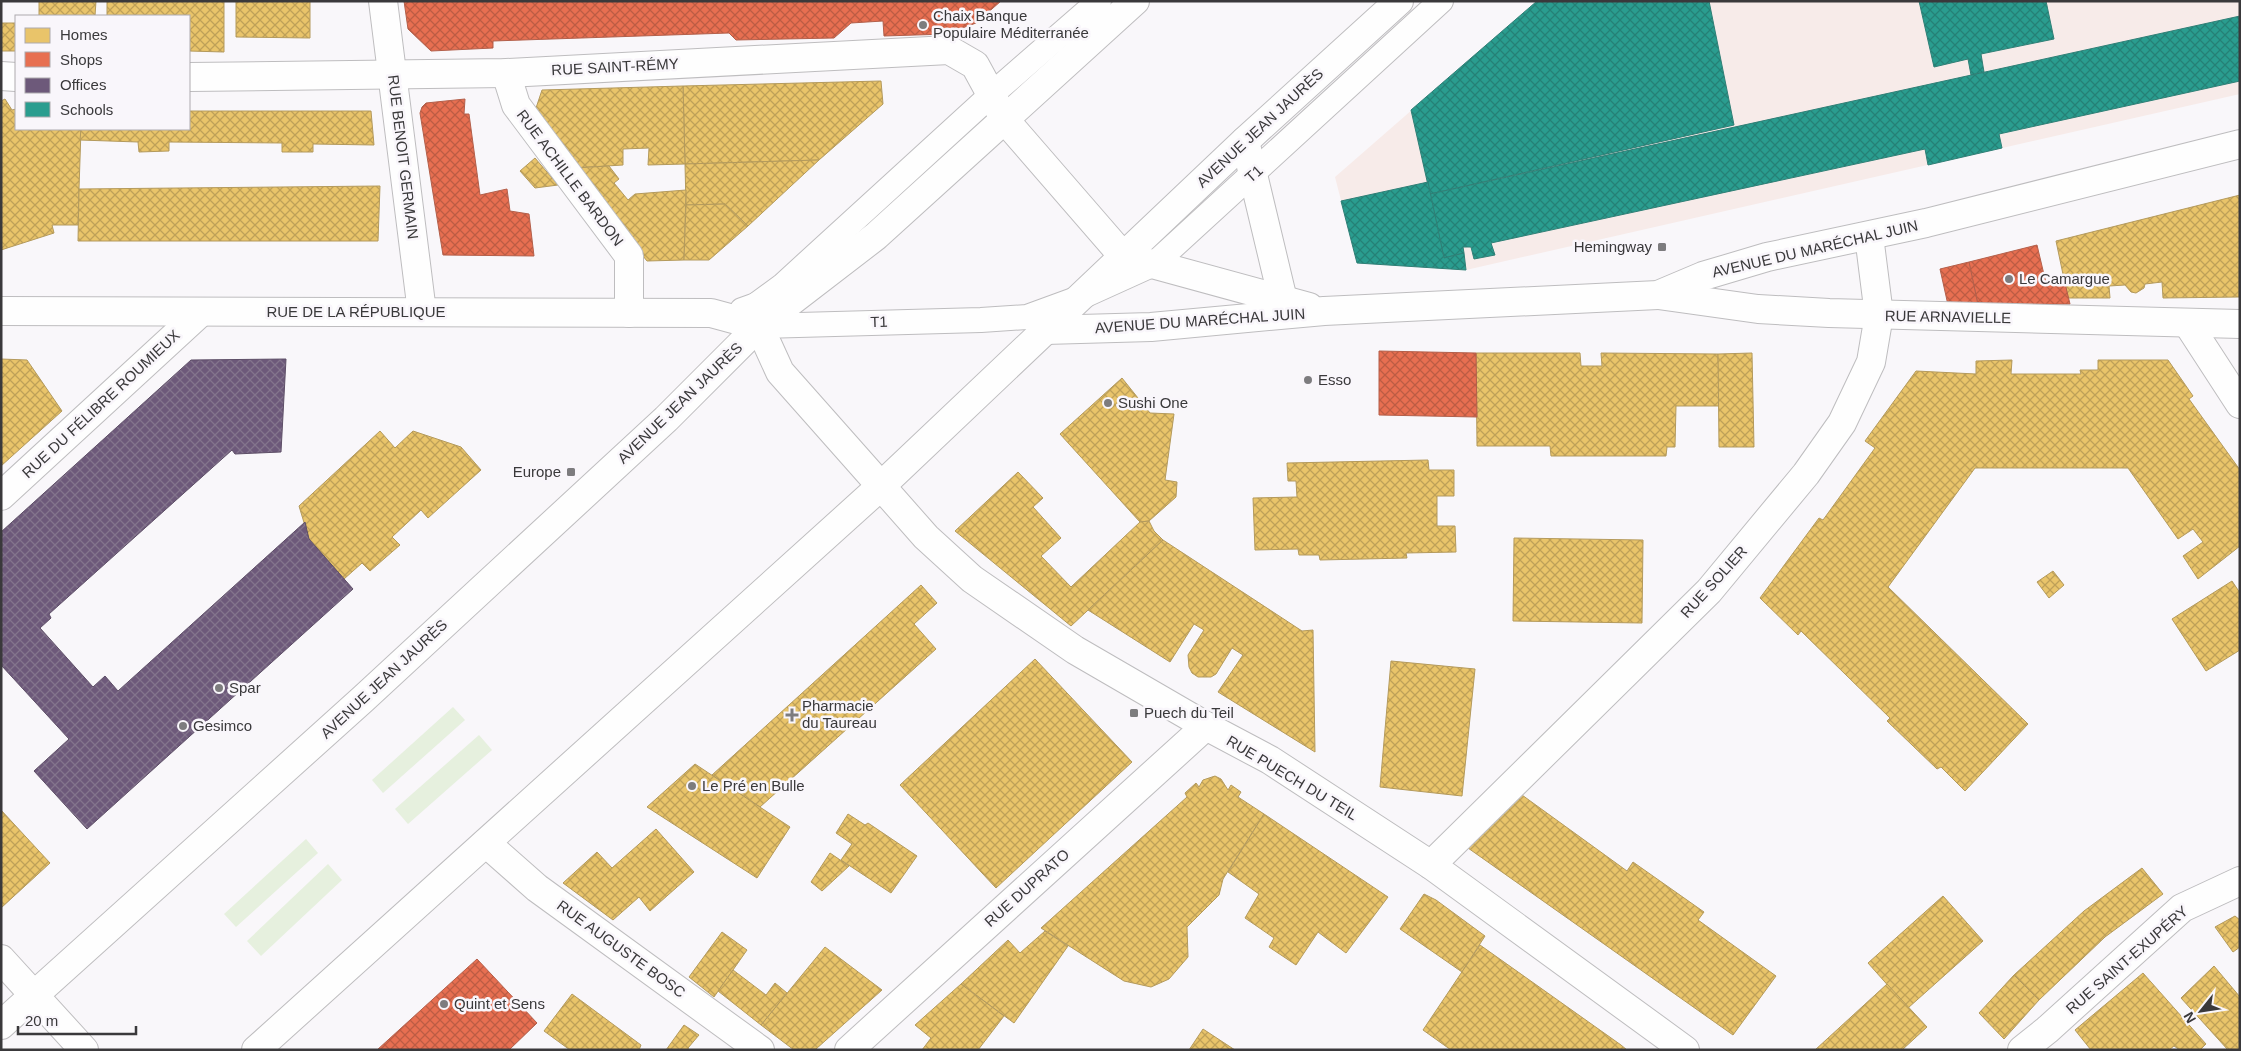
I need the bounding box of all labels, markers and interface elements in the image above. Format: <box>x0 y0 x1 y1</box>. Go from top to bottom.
place label: Chaix Banque Populaire Méditerranée <box>933 7 1089 41</box>
legend <box>15 15 190 130</box>
marker: Chaix Banque Populaire Méditerranée <box>917 19 929 31</box>
text: Homes <box>60 26 108 43</box>
text: Shops <box>60 51 103 68</box>
street label: RUE SAINT-RÉMY <box>551 55 679 78</box>
street label: AVENUE JEAN JAURÈS <box>1193 65 1326 191</box>
street label: RUE BENOIT GERMAIN <box>385 74 422 240</box>
text: Offices <box>60 76 106 93</box>
text: Schools <box>60 101 113 118</box>
street label: RUE ACHILLE BARDON <box>514 106 627 249</box>
street label: T1 <box>1241 161 1266 186</box>
street label: AVENUE DU MARÉCHAL JUIN <box>1710 217 1920 281</box>
place label: Hemingway <box>1574 238 1652 255</box>
marker: Hemingway <box>1656 241 1668 253</box>
place label: Le Camargue <box>2019 270 2110 287</box>
marker: Le Camargue <box>2003 273 2015 285</box>
street label: RUE DE LA RÉPUBLIQUE <box>266 303 446 320</box>
street label: AVENUE DU MARÉCHAL JUIN <box>1094 305 1306 336</box>
street label: RUE ARNAVIELLE <box>1885 307 2011 326</box>
street label: T1 <box>870 313 888 330</box>
street label: RUE DU FÉLIBRE ROUMIEUX <box>18 326 183 481</box>
street label: AVENUE JEAN JAURÈS <box>614 339 745 467</box>
place label: Esso <box>1318 371 1351 388</box>
marker: Esso <box>1302 374 1314 386</box>
place label: Sushi One <box>1118 394 1188 411</box>
marker: Sushi One <box>1102 397 1114 409</box>
place label: Europe <box>513 463 561 480</box>
marker: Europe <box>565 466 577 478</box>
street label: RUE SOLIER <box>1677 542 1750 621</box>
street label: AVENUE JEAN JAURÈS <box>317 616 450 742</box>
place label: Spar <box>229 679 261 696</box>
marker: Spar <box>213 682 225 694</box>
place label: Pharmacie du Taureau <box>802 697 877 731</box>
place label: Puech du Teil <box>1144 704 1234 721</box>
marker: Puech du Teil <box>1128 707 1140 719</box>
marker: Pharmacie du Taureau <box>786 709 798 721</box>
place label: Gesimco <box>193 717 252 734</box>
marker: Gesimco <box>177 720 189 732</box>
street label: RUE PUECH DU TEIL <box>1224 732 1361 823</box>
place label: Le Pré en Bulle <box>702 777 805 794</box>
marker: Le Pré en Bulle <box>686 780 698 792</box>
street label: RUE DUPRATO <box>981 845 1072 930</box>
street label: RUE AUGUSTE BOSC <box>554 896 689 1001</box>
street label: RUE SAINT-EXUPÉRY <box>2062 902 2192 1018</box>
north arrow <box>2176 986 2226 1036</box>
place label: Quint et Sens <box>454 995 545 1012</box>
marker: Quint et Sens <box>438 998 450 1010</box>
scale bar <box>18 1004 135 1036</box>
text: 20 m <box>25 1012 58 1029</box>

